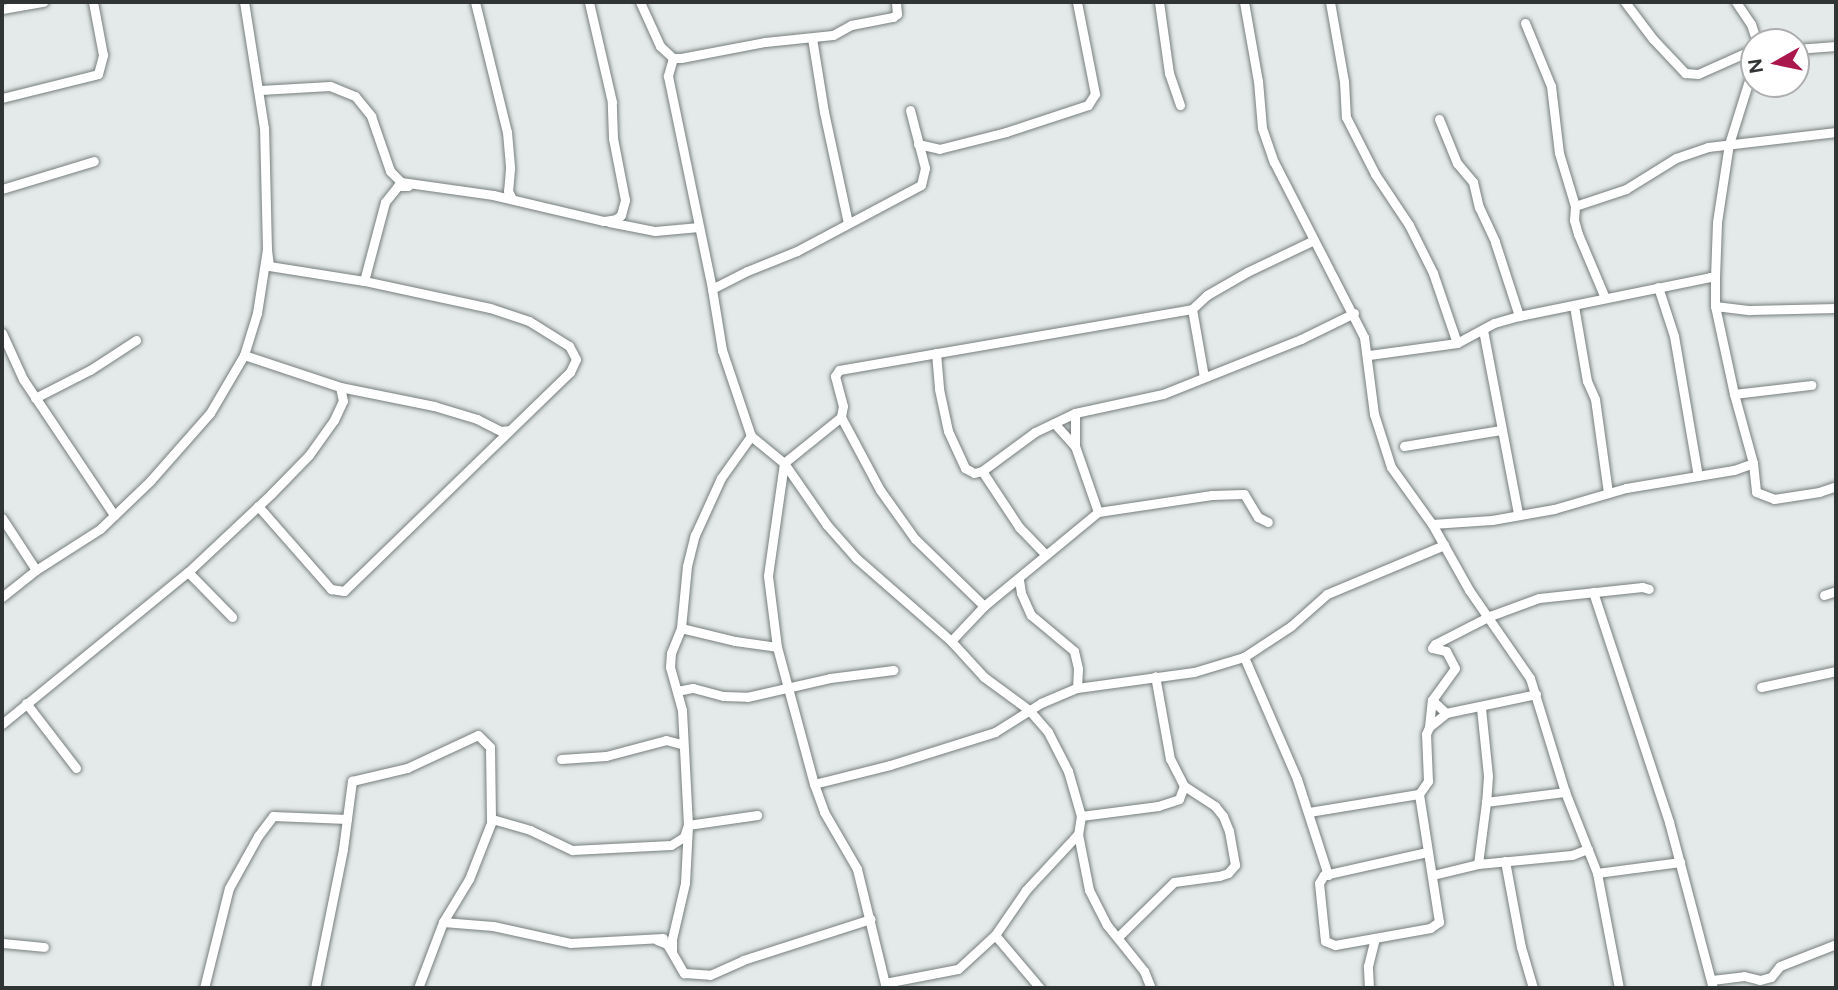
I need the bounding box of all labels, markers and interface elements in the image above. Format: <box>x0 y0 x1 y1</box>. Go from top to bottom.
north arrow <box>1740 28 1810 98</box>
text: N <box>1743 57 1768 75</box>

